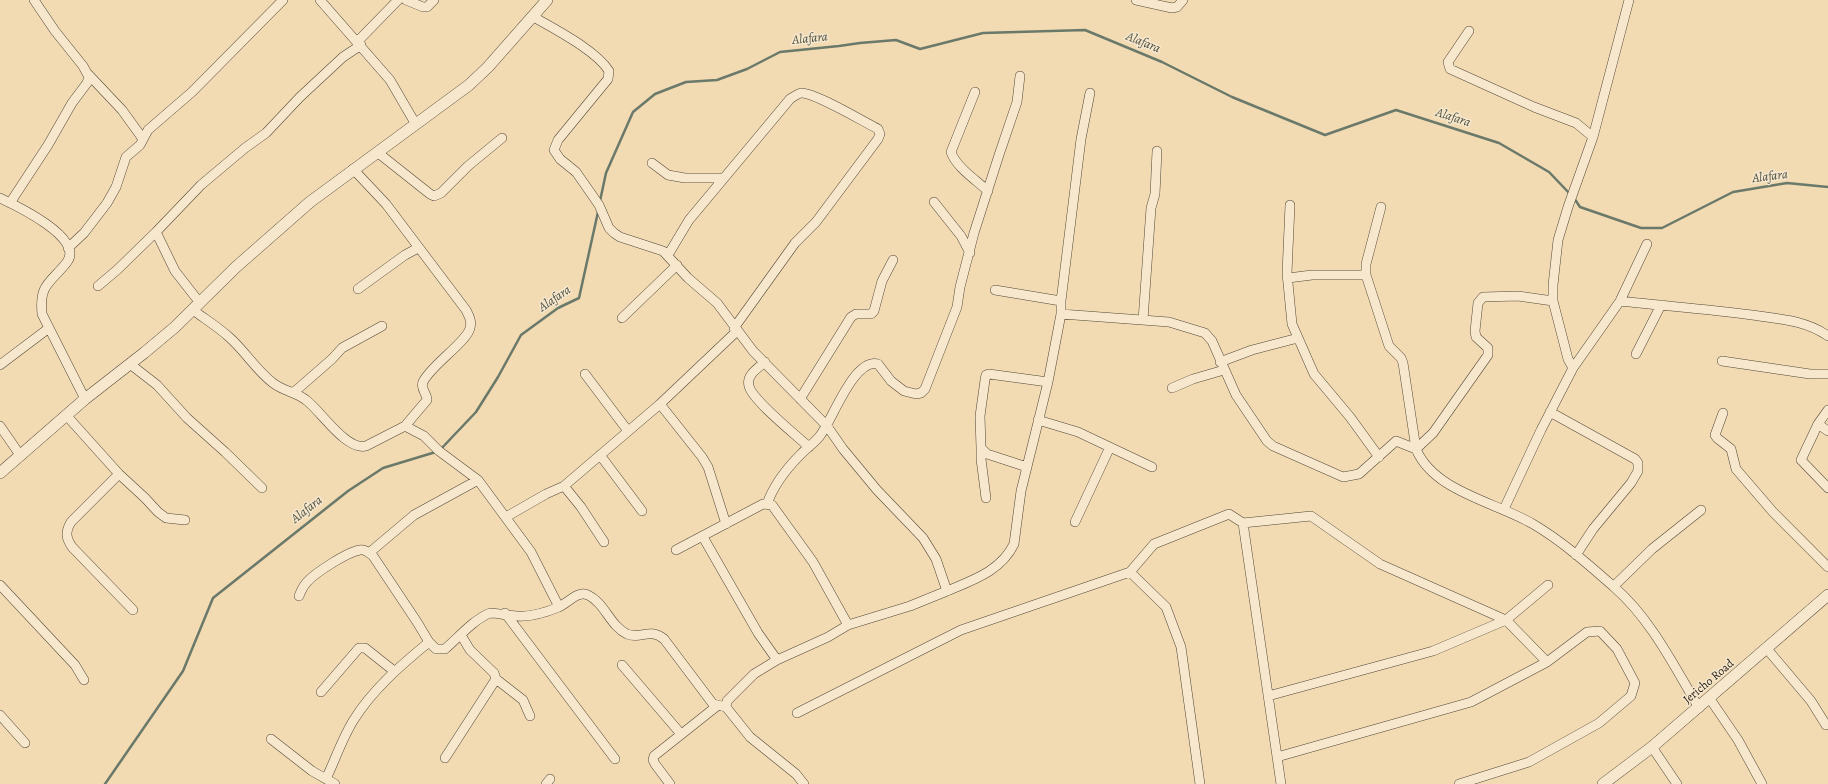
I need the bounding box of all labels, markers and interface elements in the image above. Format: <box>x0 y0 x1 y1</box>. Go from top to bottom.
water label: Alafara <box>791 29 829 49</box>
water label: Alafara <box>1124 29 1162 57</box>
water label: Alafara <box>1434 105 1472 131</box>
water label: Alafara <box>1751 167 1789 187</box>
water label: Alafara <box>536 283 574 315</box>
water label: Alafara <box>288 493 326 527</box>
street label: Jericho Road <box>1681 657 1737 707</box>

